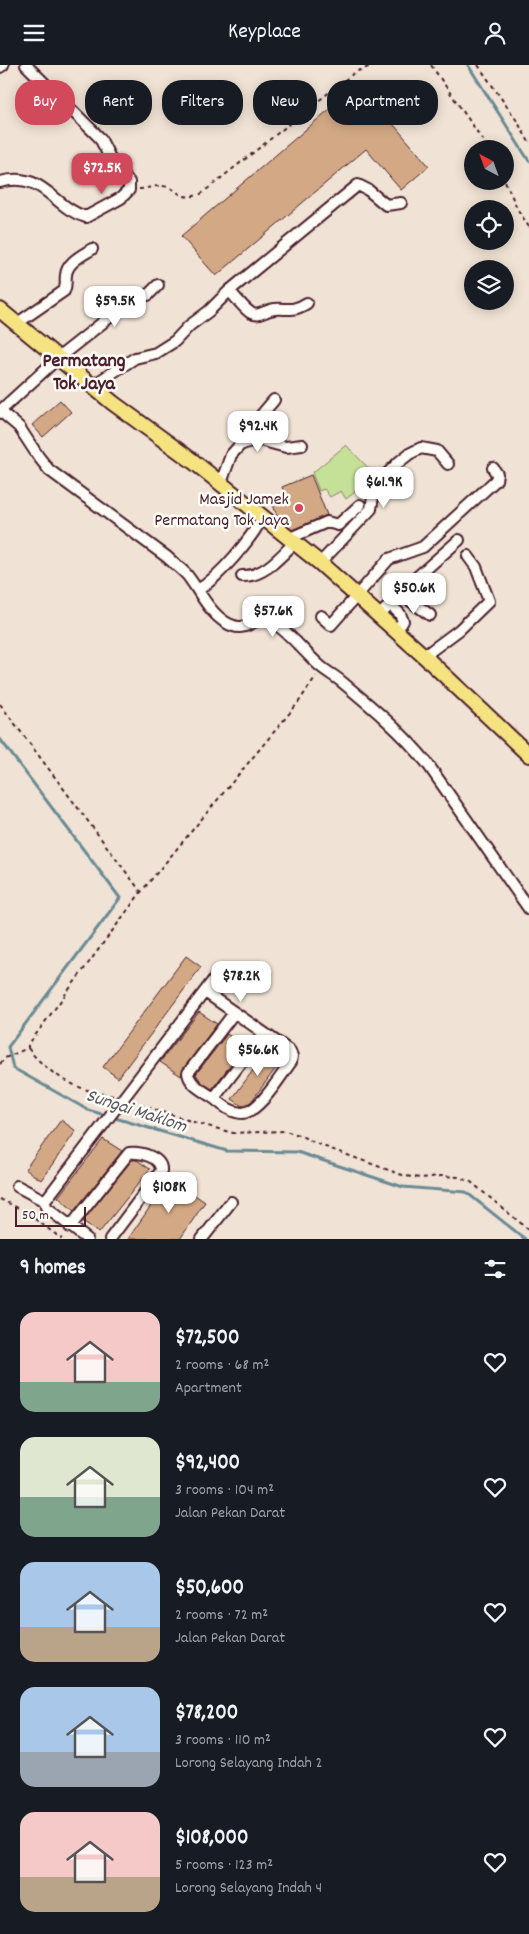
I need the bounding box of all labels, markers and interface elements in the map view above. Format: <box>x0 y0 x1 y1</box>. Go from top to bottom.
text: Keyplace <box>228 17 301 48</box>
icon: menu <box>20 19 48 47</box>
icon: person <box>481 19 509 47</box>
chip: Buy <box>15 80 75 125</box>
chip: Rent <box>85 80 152 125</box>
chip: Filters <box>162 80 243 125</box>
chip: New <box>253 80 317 125</box>
chip: Apartment <box>327 80 438 125</box>
north arrow <box>464 140 514 190</box>
map controls <box>464 140 514 310</box>
pin: $72.5K <box>61 153 143 195</box>
text: $72.5K <box>83 157 121 180</box>
button: locate <box>464 200 514 250</box>
button: layers <box>464 260 514 310</box>
pin: $59.5K <box>74 285 156 328</box>
text: $59.5K <box>95 290 135 313</box>
district label: Permatang Tok Jaya <box>42 348 126 399</box>
pin: $92.4K <box>217 411 299 453</box>
text: $92.4K <box>238 415 278 438</box>
pin: $61.9K <box>343 467 425 509</box>
text: $61.9K <box>366 471 402 494</box>
place label: Masjid Jamek Permatang Tok Jaya <box>154 488 290 534</box>
marker: Masjid Jamek Permatang Tok Jaya <box>293 502 305 514</box>
pin: $50.6K <box>373 573 455 615</box>
text: $50.6K <box>393 577 435 600</box>
pin: $57.6K <box>232 595 314 638</box>
text: $57.6K <box>253 600 293 623</box>
pin: $78.2K <box>200 961 282 1003</box>
text: $78.2K <box>222 965 260 988</box>
pin: $56.6K <box>217 1035 299 1077</box>
text: $56.6K <box>237 1039 279 1062</box>
water label: Sungai Maklom <box>82 1083 191 1142</box>
pin: $108K <box>134 1171 204 1214</box>
text: $108K <box>152 1176 186 1199</box>
scale bar <box>15 1204 86 1227</box>
text: 50 m <box>22 1206 49 1226</box>
text: 9 homes <box>20 1254 86 1284</box>
icon: filters <box>481 1255 509 1283</box>
text: $72,500 <box>175 1324 239 1354</box>
icon: home <box>60 1332 120 1392</box>
icon: heart <box>481 1348 509 1376</box>
text: 2 rooms · 68 m² <box>175 1354 269 1377</box>
text: Apartment <box>175 1377 242 1400</box>
text: $92,400 <box>175 1449 240 1479</box>
icon: home <box>60 1457 120 1517</box>
icon: heart <box>481 1473 509 1501</box>
text: 3 rooms · 104 m² <box>175 1479 274 1502</box>
text: Jalan Pekan Darat <box>175 1502 285 1525</box>
text: $50,600 <box>175 1574 244 1604</box>
icon: home <box>60 1582 120 1642</box>
icon: heart <box>481 1598 509 1626</box>
text: 2 rooms · 72 m² <box>175 1604 268 1627</box>
text: Jalan Pekan Darat <box>175 1627 285 1650</box>
text: $78,200 <box>175 1699 238 1729</box>
icon: home <box>60 1707 120 1767</box>
icon: heart <box>481 1723 509 1751</box>
text: 3 rooms · 110 m² <box>175 1729 271 1752</box>
text: Lorong Selayang Indah 2 <box>175 1752 323 1775</box>
text: $108,000 <box>175 1824 248 1854</box>
icon: home <box>60 1832 120 1892</box>
icon: heart <box>481 1848 509 1876</box>
text: 5 rooms · 123 m² <box>175 1854 273 1877</box>
text: Lorong Selayang Indah 4 <box>175 1877 322 1900</box>

